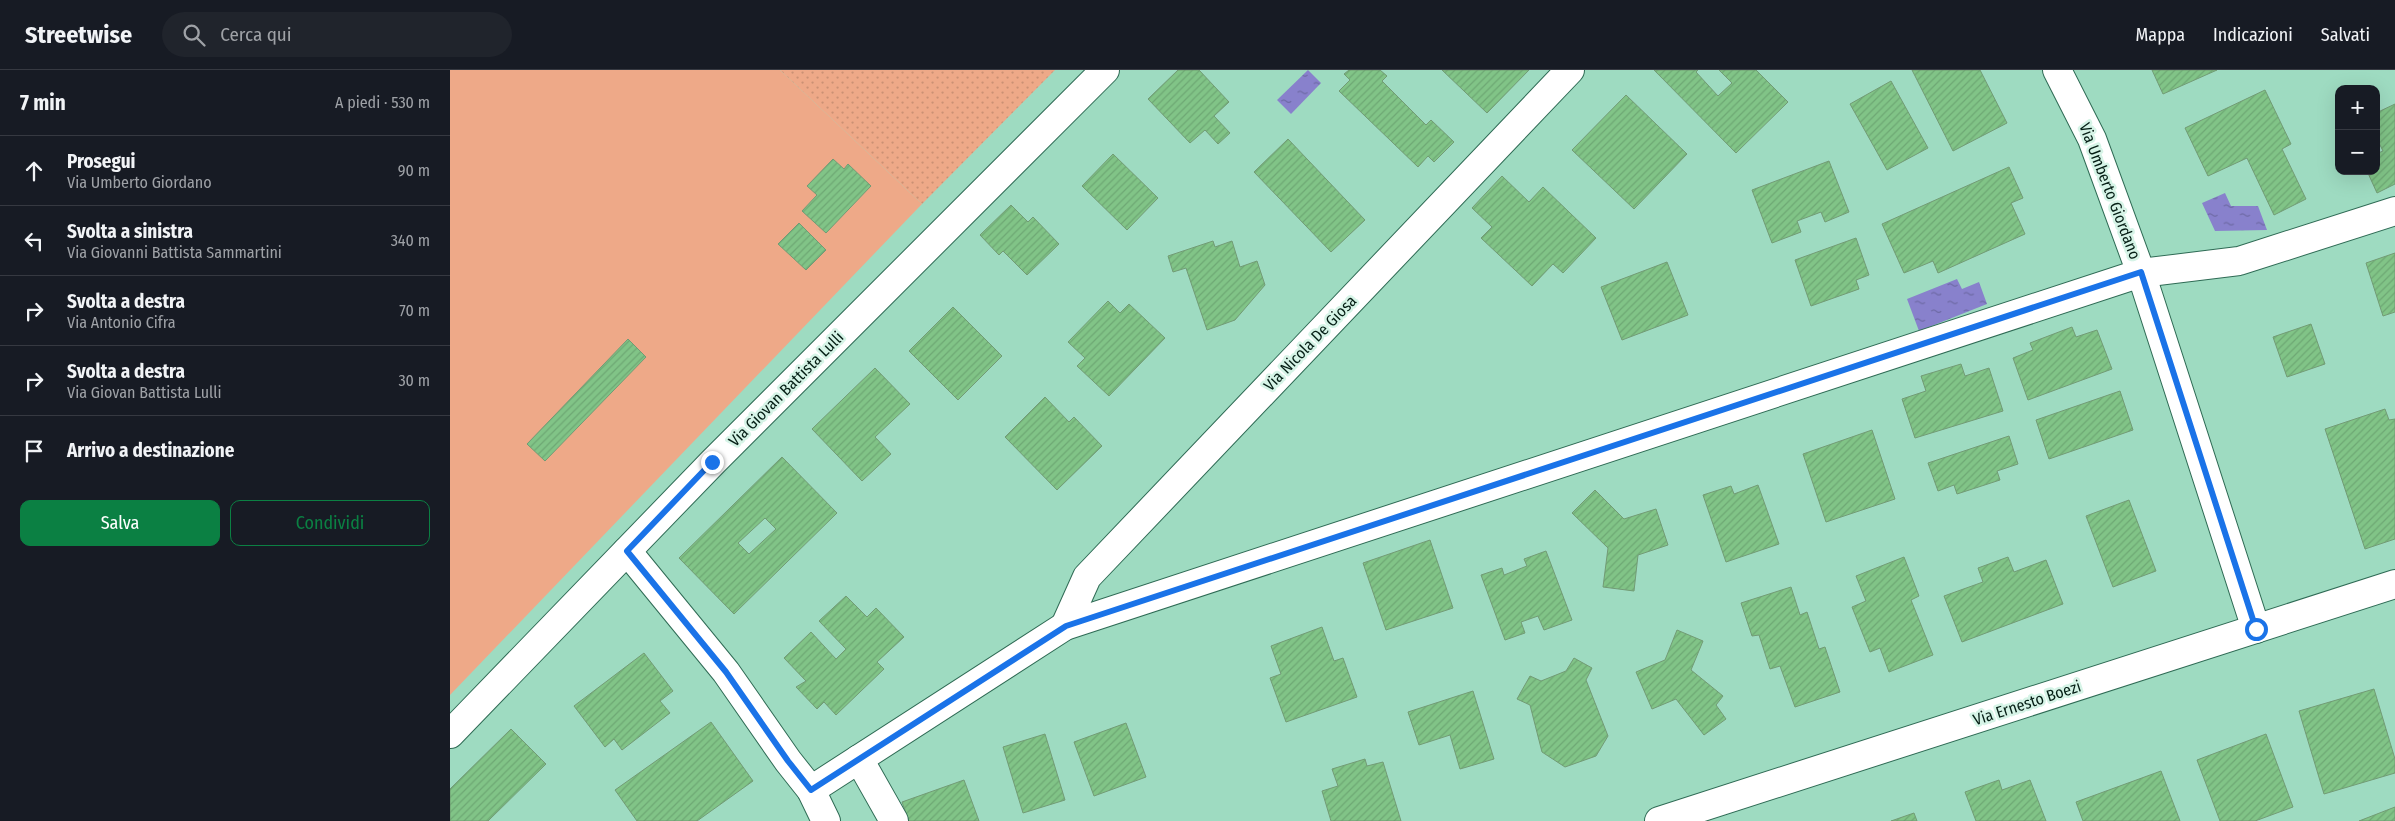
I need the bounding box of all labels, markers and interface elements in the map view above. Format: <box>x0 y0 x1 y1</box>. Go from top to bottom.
search box <box>162 12 512 57</box>
text: Streetwise <box>25 21 132 49</box>
icon: search <box>180 21 208 49</box>
text: Cerca qui <box>220 23 292 46</box>
text: Mappa <box>2136 24 2185 46</box>
text: Indicazioni <box>2213 24 2293 46</box>
text: Salvati <box>2321 24 2370 46</box>
map controls <box>2335 85 2380 175</box>
button: + <box>2335 85 2380 130</box>
text: 7 min <box>20 90 66 116</box>
text: A piedi · 530 m <box>335 93 430 112</box>
street label: Via Umberto Giordano <box>2075 120 2145 262</box>
button: − <box>2335 130 2380 175</box>
text: Prosegui <box>67 150 136 173</box>
icon: ahead <box>20 157 48 185</box>
text: 90 m <box>398 161 430 180</box>
text: Via Umberto Giordano <box>67 173 212 192</box>
text: Svolta a sinistra <box>67 220 193 243</box>
icon: left <box>20 227 48 255</box>
text: 340 m <box>391 231 430 250</box>
text: Via Giovanni Battista Sammartini <box>67 243 282 262</box>
text: Svolta a destra <box>67 290 185 313</box>
street label: Via Nicola De Giosa <box>1260 291 1360 395</box>
icon: right <box>20 297 48 325</box>
text: 70 m <box>399 301 430 320</box>
text: Via Antonio Cifra <box>67 313 176 332</box>
street label: Via Giovan Battista Lulli <box>725 328 847 450</box>
text: Svolta a destra <box>67 360 185 383</box>
icon: right <box>20 367 48 395</box>
text: 30 m <box>398 371 430 390</box>
text: Via Giovan Battista Lulli <box>67 383 222 402</box>
icon: arrive <box>20 437 48 465</box>
text: Arrivo a destinazione <box>67 439 234 462</box>
route end <box>701 451 724 474</box>
button: Salva <box>20 500 220 546</box>
button: Condividi <box>230 500 430 546</box>
route start <box>2245 618 2268 641</box>
street label: Via Ernesto Boezi <box>1971 677 2083 729</box>

